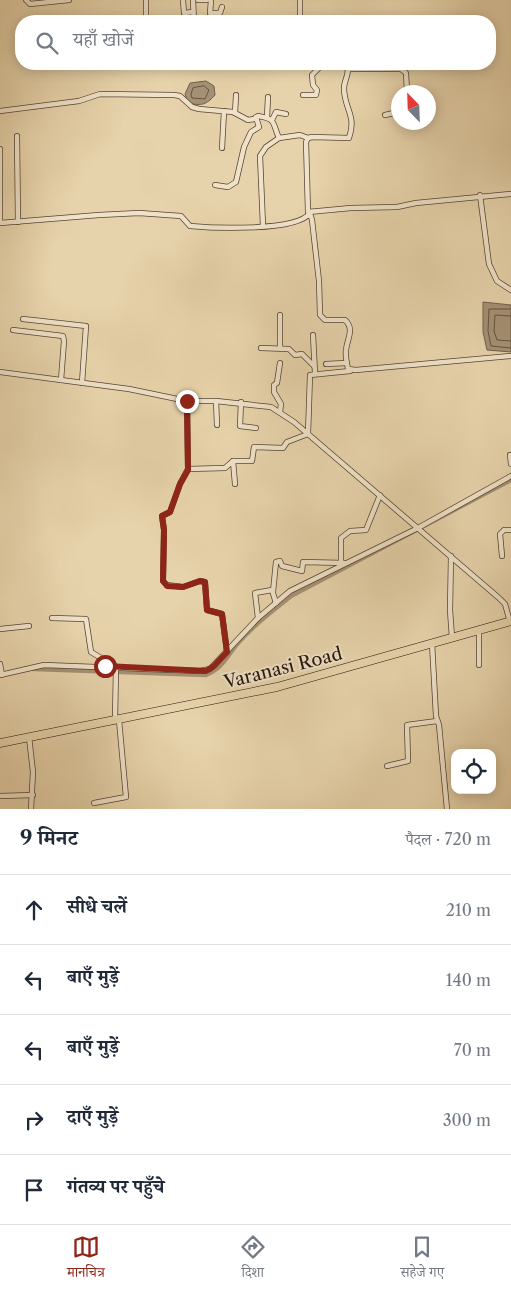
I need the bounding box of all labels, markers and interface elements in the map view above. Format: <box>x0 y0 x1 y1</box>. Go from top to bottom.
search box <box>15 15 496 70</box>
text: यहाँ खोजें <box>73 28 134 51</box>
icon: search <box>33 29 61 57</box>
north arrow <box>391 85 436 130</box>
route end <box>176 390 199 413</box>
street label: Varanasi Road <box>221 643 345 694</box>
route start <box>94 655 117 678</box>
map controls <box>451 749 496 794</box>
button: locate <box>451 749 496 794</box>
text: 9 मिनट <box>20 825 78 850</box>
text: पैदल · 720 m <box>405 829 491 849</box>
text: सीधे चलें <box>67 895 127 918</box>
icon: ahead <box>20 896 48 924</box>
text: 210 m <box>446 900 491 920</box>
text: बाएँ मुड़ें <box>67 965 119 988</box>
icon: left <box>20 966 48 994</box>
text: 140 m <box>446 970 491 990</box>
text: बाएँ मुड़ें <box>67 1035 119 1058</box>
icon: left <box>20 1036 48 1064</box>
text: 70 m <box>454 1040 491 1060</box>
text: दाएँ मुड़ें <box>67 1105 118 1128</box>
icon: right <box>20 1106 48 1134</box>
text: 300 m <box>443 1110 491 1130</box>
text: गंतव्य पर पहुँचे <box>67 1175 164 1198</box>
icon: arrive <box>20 1176 48 1204</box>
tab: मानचित्र <box>67 1233 105 1286</box>
tab: दिशा <box>239 1233 267 1286</box>
tab: सहेजे गए <box>401 1233 444 1286</box>

